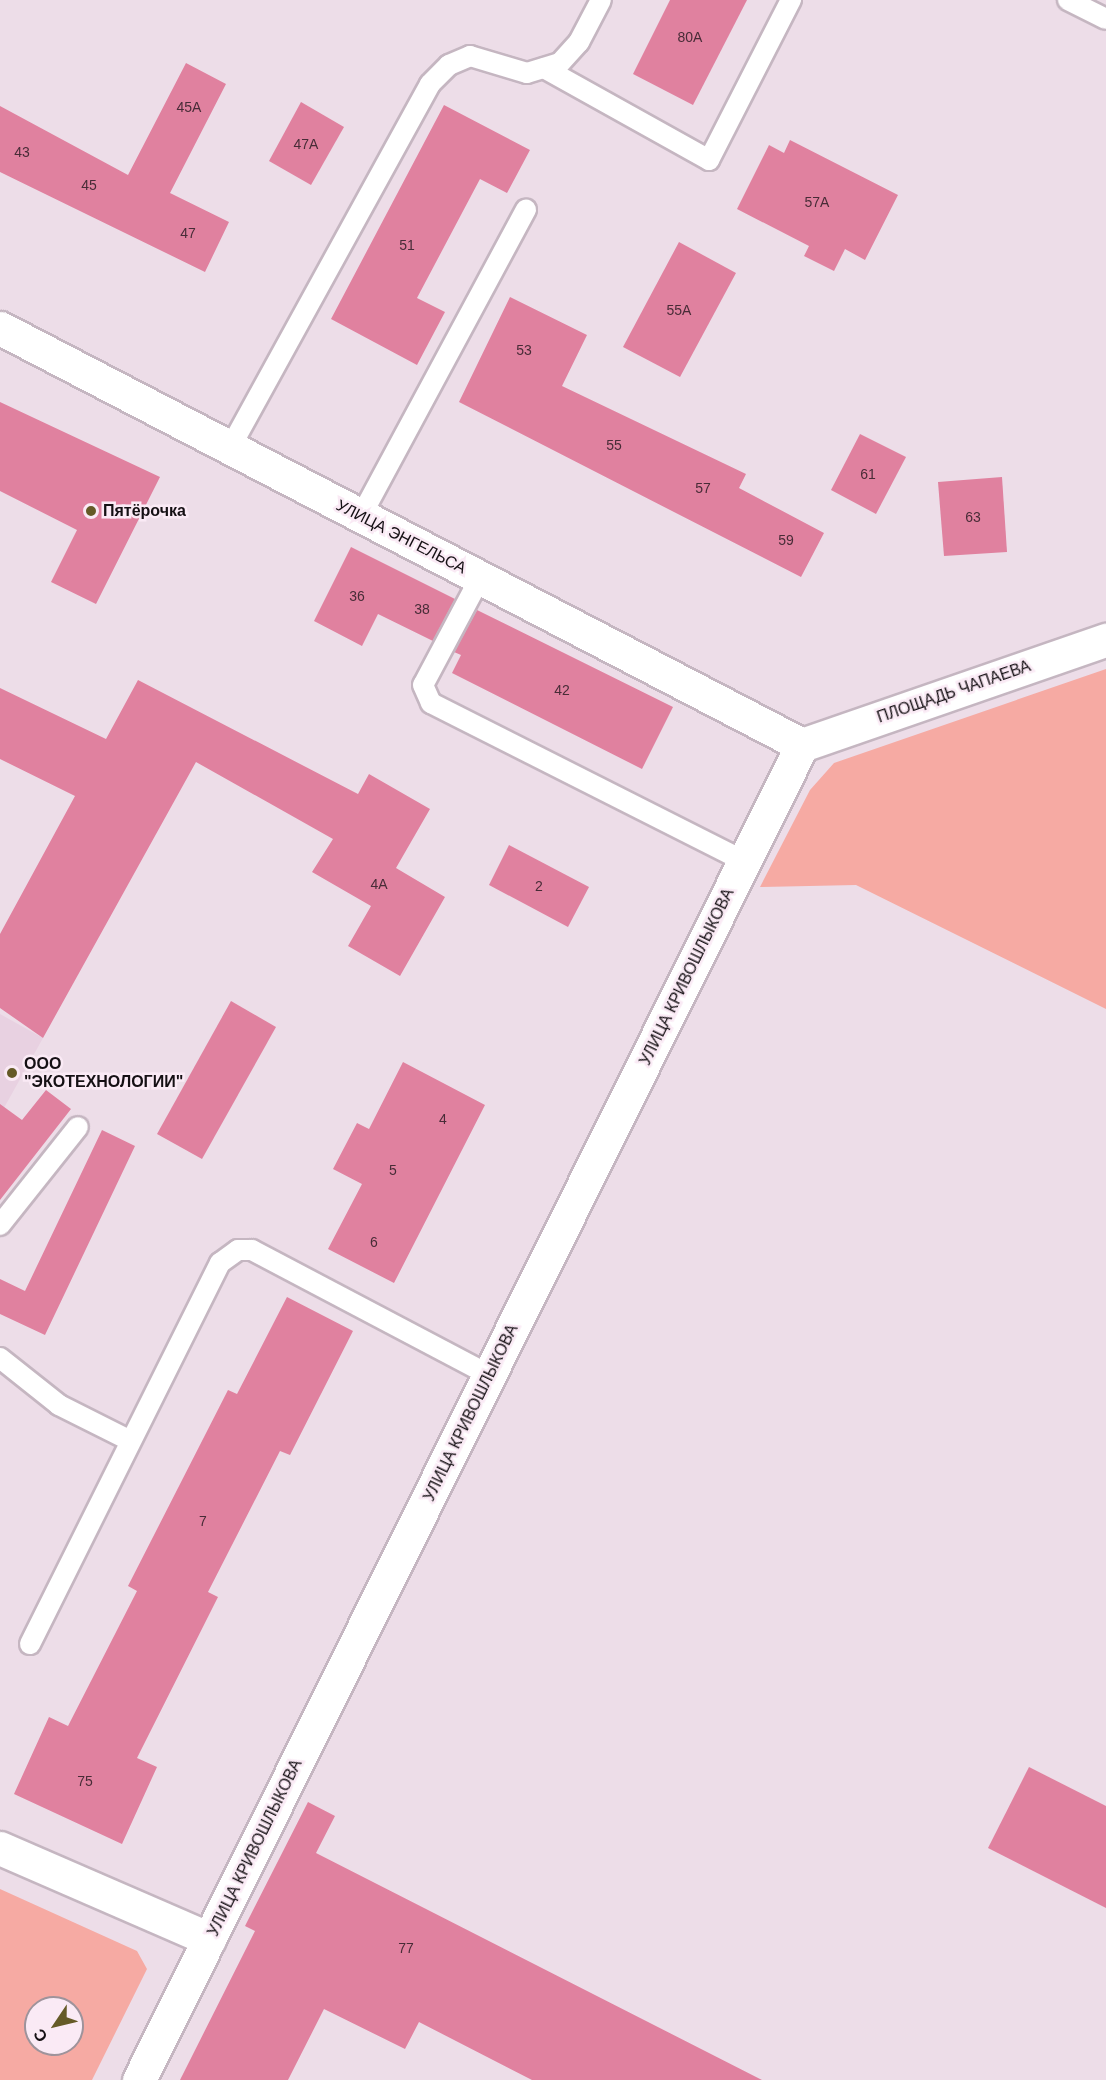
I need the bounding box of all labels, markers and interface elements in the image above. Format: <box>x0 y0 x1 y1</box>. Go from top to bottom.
house number: 80А <box>678 29 702 45</box>
house number: 45А <box>177 99 201 115</box>
house number: 47А <box>294 136 318 152</box>
house number: 43 <box>14 144 30 160</box>
house number: 45 <box>81 177 97 193</box>
house number: 57А <box>805 194 829 210</box>
house number: 47 <box>180 225 196 241</box>
house number: 51 <box>399 237 415 253</box>
house number: 55А <box>667 302 691 318</box>
house number: 53 <box>516 342 532 358</box>
house number: 55 <box>606 437 622 453</box>
house number: 61 <box>860 466 876 482</box>
house number: 57 <box>695 480 711 496</box>
street label: УЛИЦА ЭНГЕЛЬСА <box>333 496 469 578</box>
place label: Пятёрочка <box>103 501 186 521</box>
marker: Пятёрочка <box>84 504 98 518</box>
house number: 63 <box>965 509 981 525</box>
house number: 59 <box>778 532 794 548</box>
house number: 36 <box>349 588 365 604</box>
house number: 38 <box>414 601 430 617</box>
street label: ПЛОЩАДЬ ЧАПАЕВА <box>875 657 1033 727</box>
house number: 42 <box>554 682 570 698</box>
house number: 4А <box>370 876 388 892</box>
house number: 2 <box>535 878 543 894</box>
street label: УЛИЦА КРИВОШЛЫКОВА <box>636 885 738 1069</box>
place label: ООО "ЭКОТЕХНОЛОГИИ" <box>24 1054 183 1092</box>
marker: ООО "ЭКОТЕХНОЛОГИИ" <box>5 1066 19 1080</box>
house number: 4 <box>439 1111 447 1127</box>
house number: 5 <box>389 1162 397 1178</box>
house number: 6 <box>370 1234 378 1250</box>
street label: УЛИЦА КРИВОШЛЫКОВА <box>420 1321 522 1505</box>
house number: 7 <box>199 1513 207 1529</box>
street label: УЛИЦА КРИВОШЛЫКОВА <box>204 1756 306 1940</box>
house number: 75 <box>77 1773 93 1789</box>
house number: 77 <box>398 1940 414 1956</box>
north arrow <box>24 1996 84 2056</box>
text: С <box>30 2026 51 2045</box>

